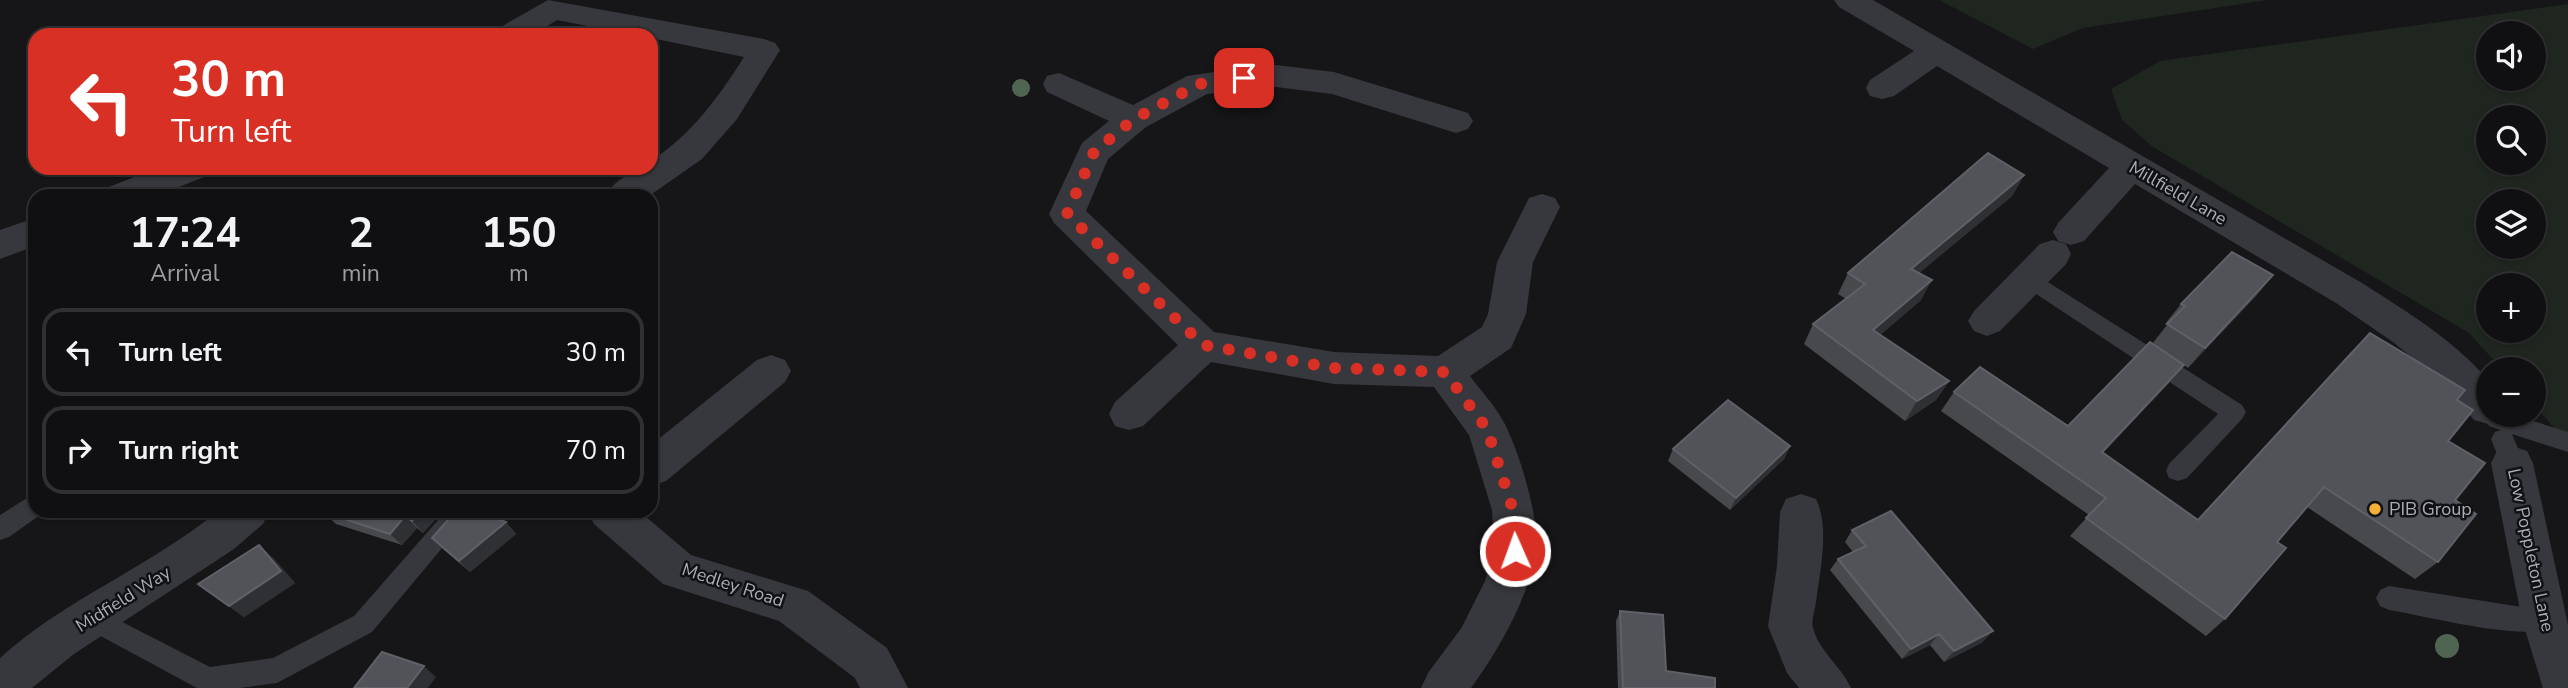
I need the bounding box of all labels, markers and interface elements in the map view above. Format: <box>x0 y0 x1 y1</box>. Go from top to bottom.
map controls <box>2476 21 2546 427</box>
button: sound <box>2476 21 2546 91</box>
text: 30 m <box>171 46 286 113</box>
pin <box>1214 48 1274 108</box>
icon: left <box>56 56 147 147</box>
icon: arrive <box>1225 59 1263 97</box>
button: search <box>2476 105 2546 175</box>
text: Turn left <box>171 110 291 153</box>
street label: Millfield Lane <box>2125 155 2231 231</box>
button: layers <box>2476 189 2546 259</box>
text: 17:24 <box>129 205 240 262</box>
text: 2 <box>348 205 373 262</box>
text: 150 <box>481 205 557 262</box>
text: Arrival <box>150 258 219 289</box>
text: min <box>342 258 380 289</box>
text: m <box>509 258 529 289</box>
button: + <box>2476 273 2546 343</box>
icon: left <box>60 333 98 371</box>
text: Turn left <box>119 335 222 370</box>
text: 30 m <box>566 335 626 370</box>
button: − <box>2476 357 2546 427</box>
icon: right <box>60 431 98 469</box>
text: Turn right <box>119 433 238 468</box>
text: 70 m <box>566 433 626 468</box>
street label: Low Poppleton Lane <box>2502 466 2560 634</box>
place label: PIB Group <box>2389 497 2472 521</box>
marker: PIB Group <box>2367 501 2383 517</box>
position arrow <box>1478 514 1552 588</box>
street label: Medley Road <box>679 557 787 613</box>
street label: Midfield Way <box>71 560 176 638</box>

